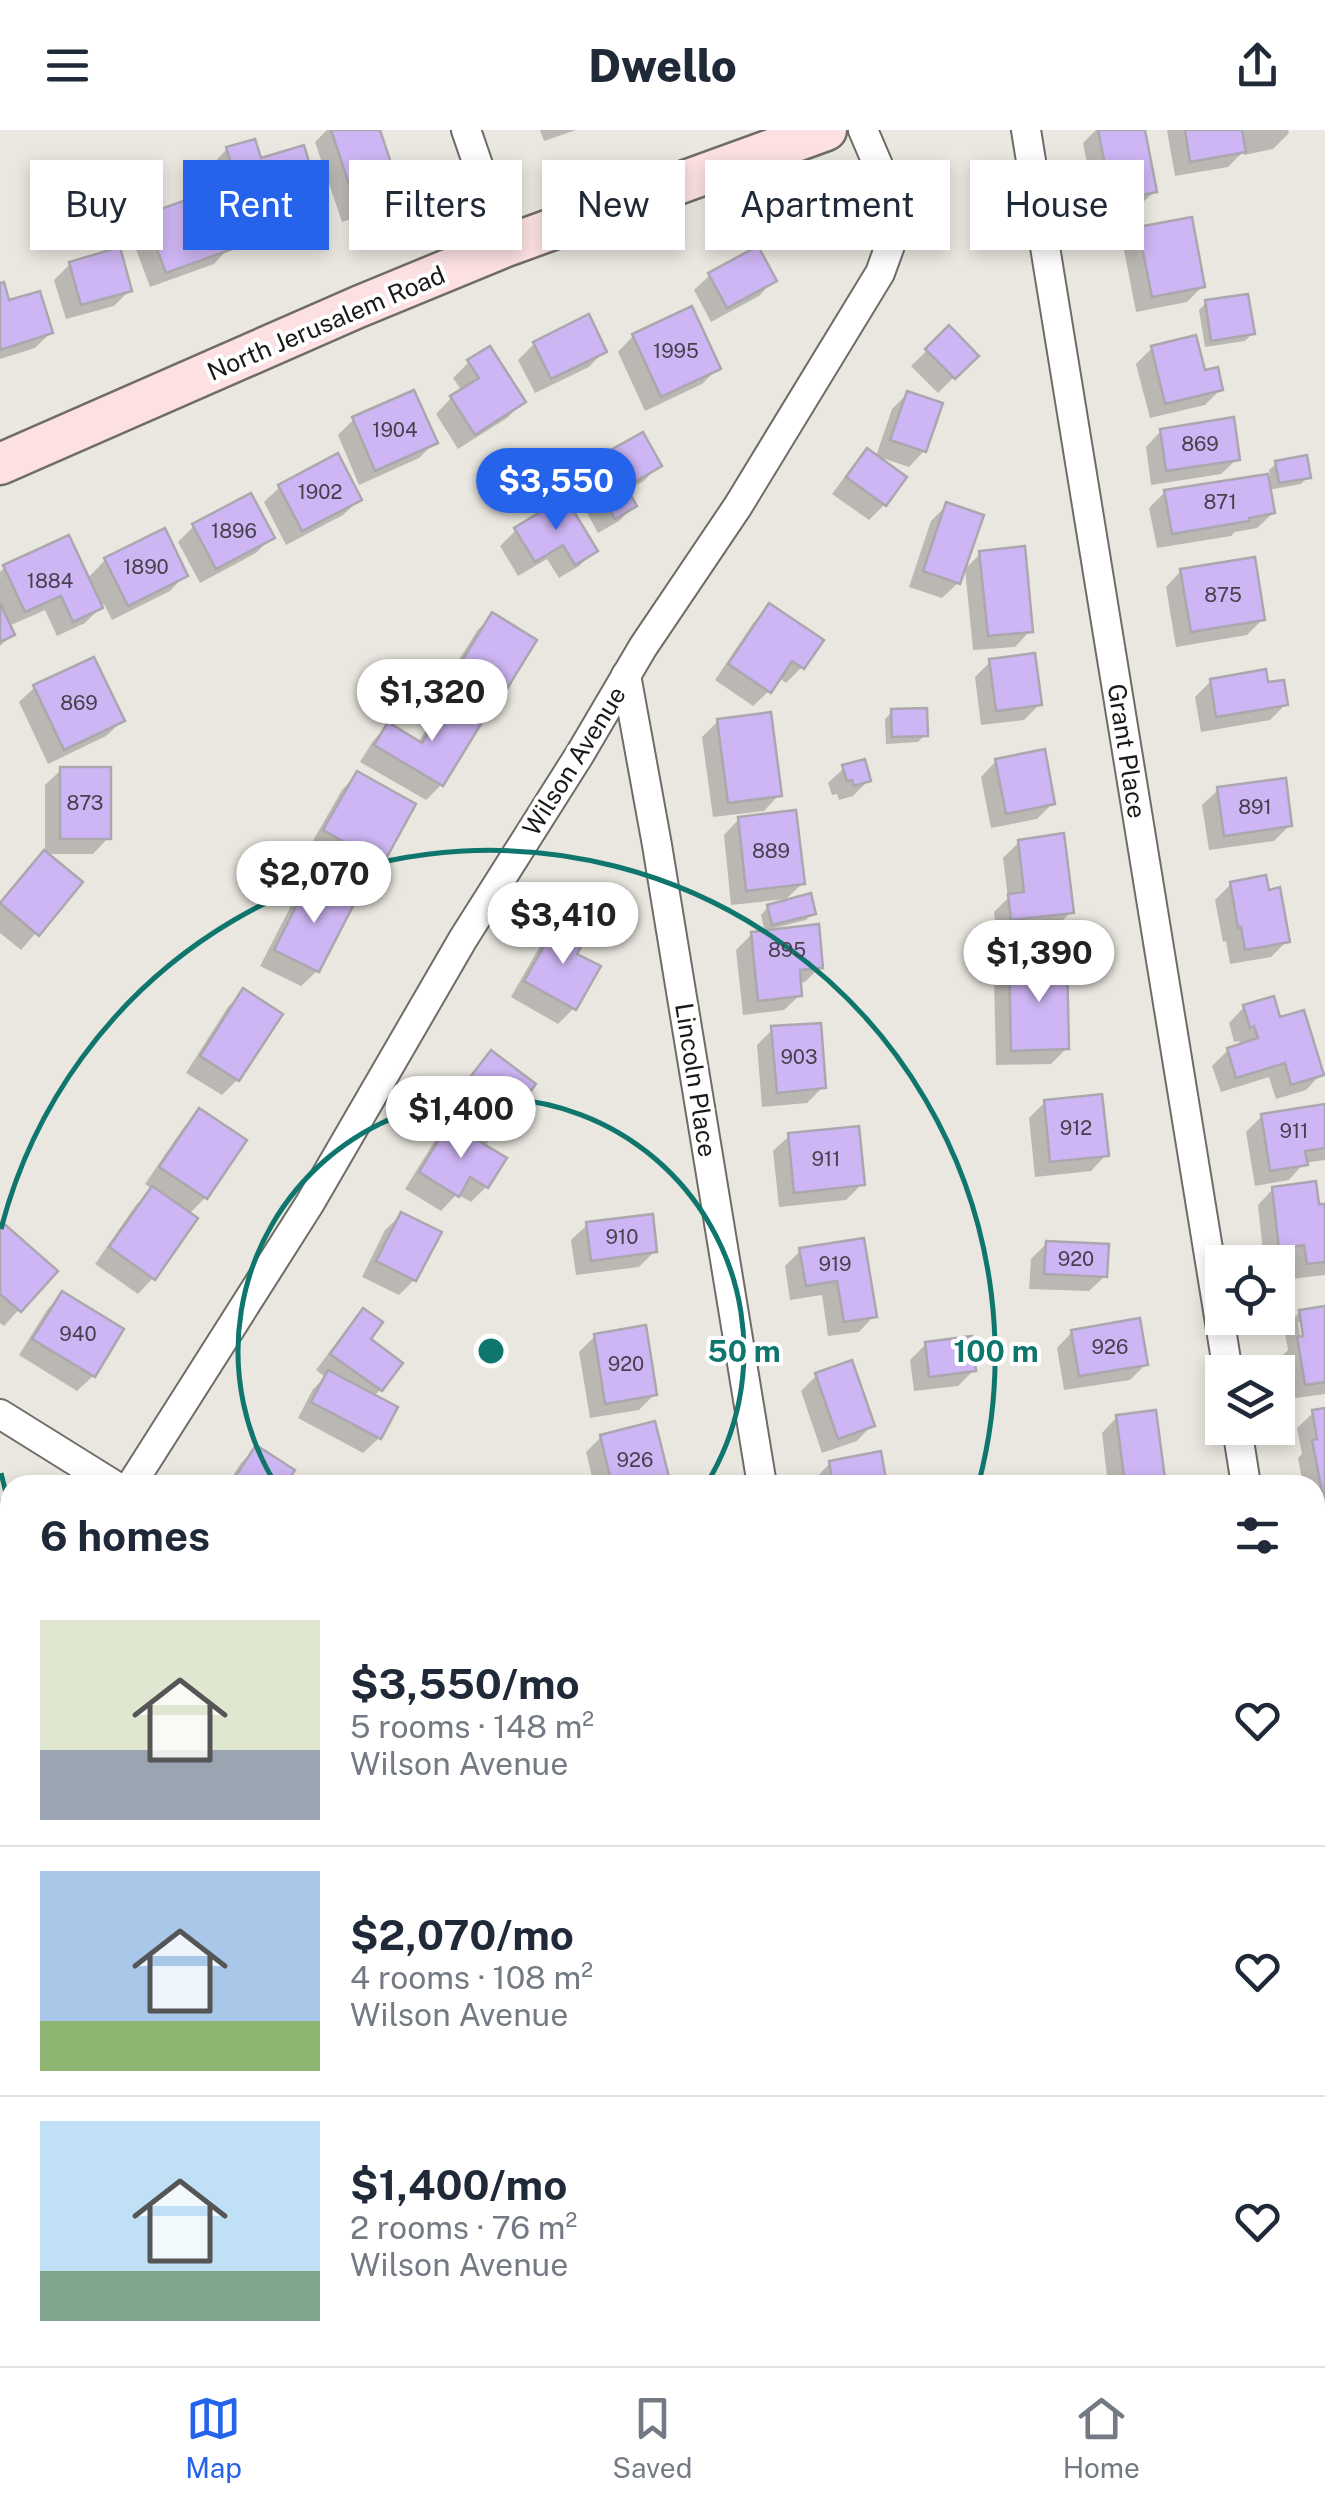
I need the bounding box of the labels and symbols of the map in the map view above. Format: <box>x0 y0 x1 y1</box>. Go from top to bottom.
street label: North Jerusalem Road <box>203 259 449 387</box>
house number: 1995 <box>653 339 699 363</box>
house number: 1904 <box>372 418 418 442</box>
house number: 869 <box>1181 432 1219 456</box>
pin: $3,550 <box>475 448 637 533</box>
house number: 1902 <box>298 480 342 504</box>
house number: 871 <box>1203 490 1237 514</box>
house number: 1896 <box>211 519 257 543</box>
house number: 1890 <box>123 555 169 579</box>
house number: 1884 <box>27 569 73 593</box>
house number: 875 <box>1204 583 1242 607</box>
pin: $1,320 <box>351 659 513 744</box>
street label: Wilson Avenue <box>516 681 632 841</box>
street label: Grant Place <box>1102 681 1152 821</box>
house number: 869 <box>60 691 98 715</box>
house number: 873 <box>67 791 103 815</box>
house number: 891 <box>1238 795 1272 819</box>
house number: 889 <box>752 839 790 863</box>
pin: $2,070 <box>233 841 395 926</box>
pin: $3,410 <box>482 882 644 967</box>
pin: $1,390 <box>958 920 1120 1005</box>
house number: 895 <box>768 938 806 962</box>
street label: Lincoln Place <box>669 1001 723 1159</box>
house number: 903 <box>780 1045 818 1069</box>
pin: $1,400 <box>380 1076 542 1161</box>
house number: 912 <box>1060 1116 1092 1140</box>
house number: 911 <box>1280 1119 1308 1143</box>
house number: 911 <box>812 1147 840 1171</box>
house number: 910 <box>606 1225 638 1249</box>
house number: 920 <box>1058 1247 1094 1271</box>
house number: 919 <box>818 1252 852 1276</box>
house number: 940 <box>59 1322 97 1346</box>
centre of rings <box>473 1333 509 1369</box>
text: 50 m <box>707 1333 781 1369</box>
text: 100 m <box>953 1333 1039 1369</box>
house number: 926 <box>1092 1335 1128 1359</box>
house number: 920 <box>608 1352 644 1376</box>
house number: 926 <box>617 1448 653 1472</box>

